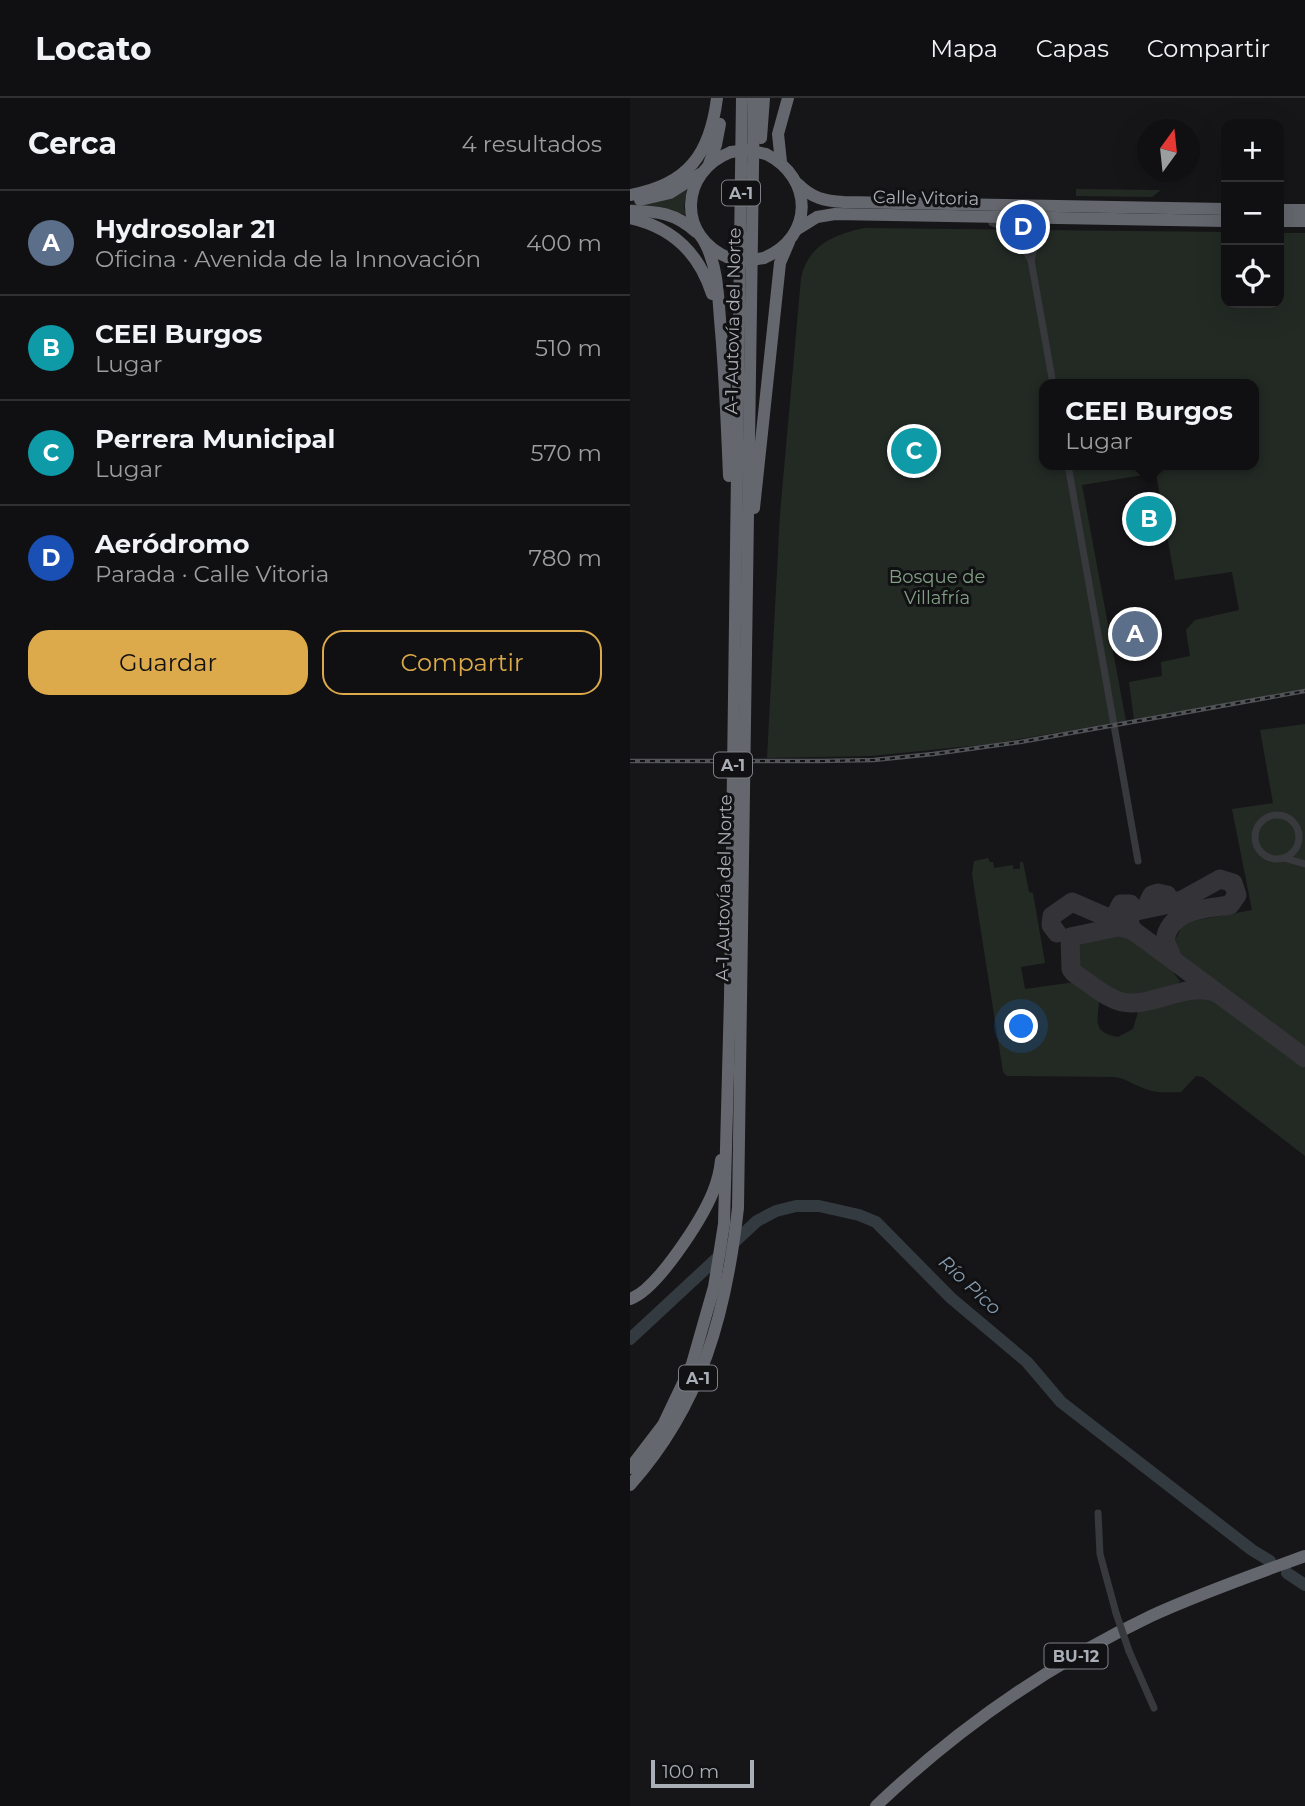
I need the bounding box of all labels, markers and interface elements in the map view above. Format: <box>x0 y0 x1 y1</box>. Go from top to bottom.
text: Locato <box>35 28 152 68</box>
text: Mapa <box>930 34 998 63</box>
text: Capas <box>1036 34 1109 63</box>
text: Compartir <box>1147 34 1270 63</box>
north arrow <box>1137 119 1200 182</box>
map controls <box>1221 119 1284 308</box>
button: + <box>1221 119 1284 182</box>
text: Cerca <box>28 125 117 162</box>
text: 4 resultados <box>462 130 602 158</box>
road number: A-1 <box>722 180 760 206</box>
button: − <box>1221 182 1284 245</box>
street label: Calle Vitoria <box>873 186 979 210</box>
pin: D <box>1000 201 1046 253</box>
text: Hydrosolar 21 <box>95 213 276 245</box>
street label: A-1 Autovía del Norte <box>720 227 746 415</box>
text: A <box>42 229 60 257</box>
text: 400 m <box>526 229 602 257</box>
text: Oficina · Avenida de la Innovación <box>95 245 481 273</box>
button: locate <box>1221 245 1284 308</box>
text: CEEI Burgos <box>95 318 262 350</box>
text: B <box>42 334 60 362</box>
text: 510 m <box>535 334 602 362</box>
text: Lugar <box>95 350 162 378</box>
popup <box>1039 379 1259 470</box>
text: CEEI Burgos <box>1065 395 1233 427</box>
text: Perrera Municipal <box>95 423 335 455</box>
pin: C <box>891 425 937 477</box>
text: Lugar <box>1065 427 1133 455</box>
text: C <box>43 439 59 467</box>
text: 570 m <box>531 439 602 467</box>
text: Lugar <box>95 455 162 483</box>
pin: B <box>1126 493 1172 545</box>
text: Aeródromo <box>95 528 250 560</box>
text: D <box>42 544 61 572</box>
text: 780 m <box>529 544 602 572</box>
text: Parada · Calle Vitoria <box>95 560 329 588</box>
park label: Bosque de Villafría <box>889 566 985 609</box>
pin: A <box>1112 608 1158 660</box>
button: Guardar <box>28 630 308 695</box>
button: Compartir <box>322 630 602 695</box>
road number: A-1 <box>714 752 752 778</box>
street label: A-1 Autovía del Norte <box>711 794 737 982</box>
your location <box>1004 1009 1038 1043</box>
water label: Río Pico <box>934 1250 1006 1320</box>
road number: A-1 <box>679 1366 717 1390</box>
road number: BU-12 <box>1044 1644 1108 1668</box>
scale bar <box>651 1757 754 1789</box>
text: 100 m <box>662 1760 719 1783</box>

